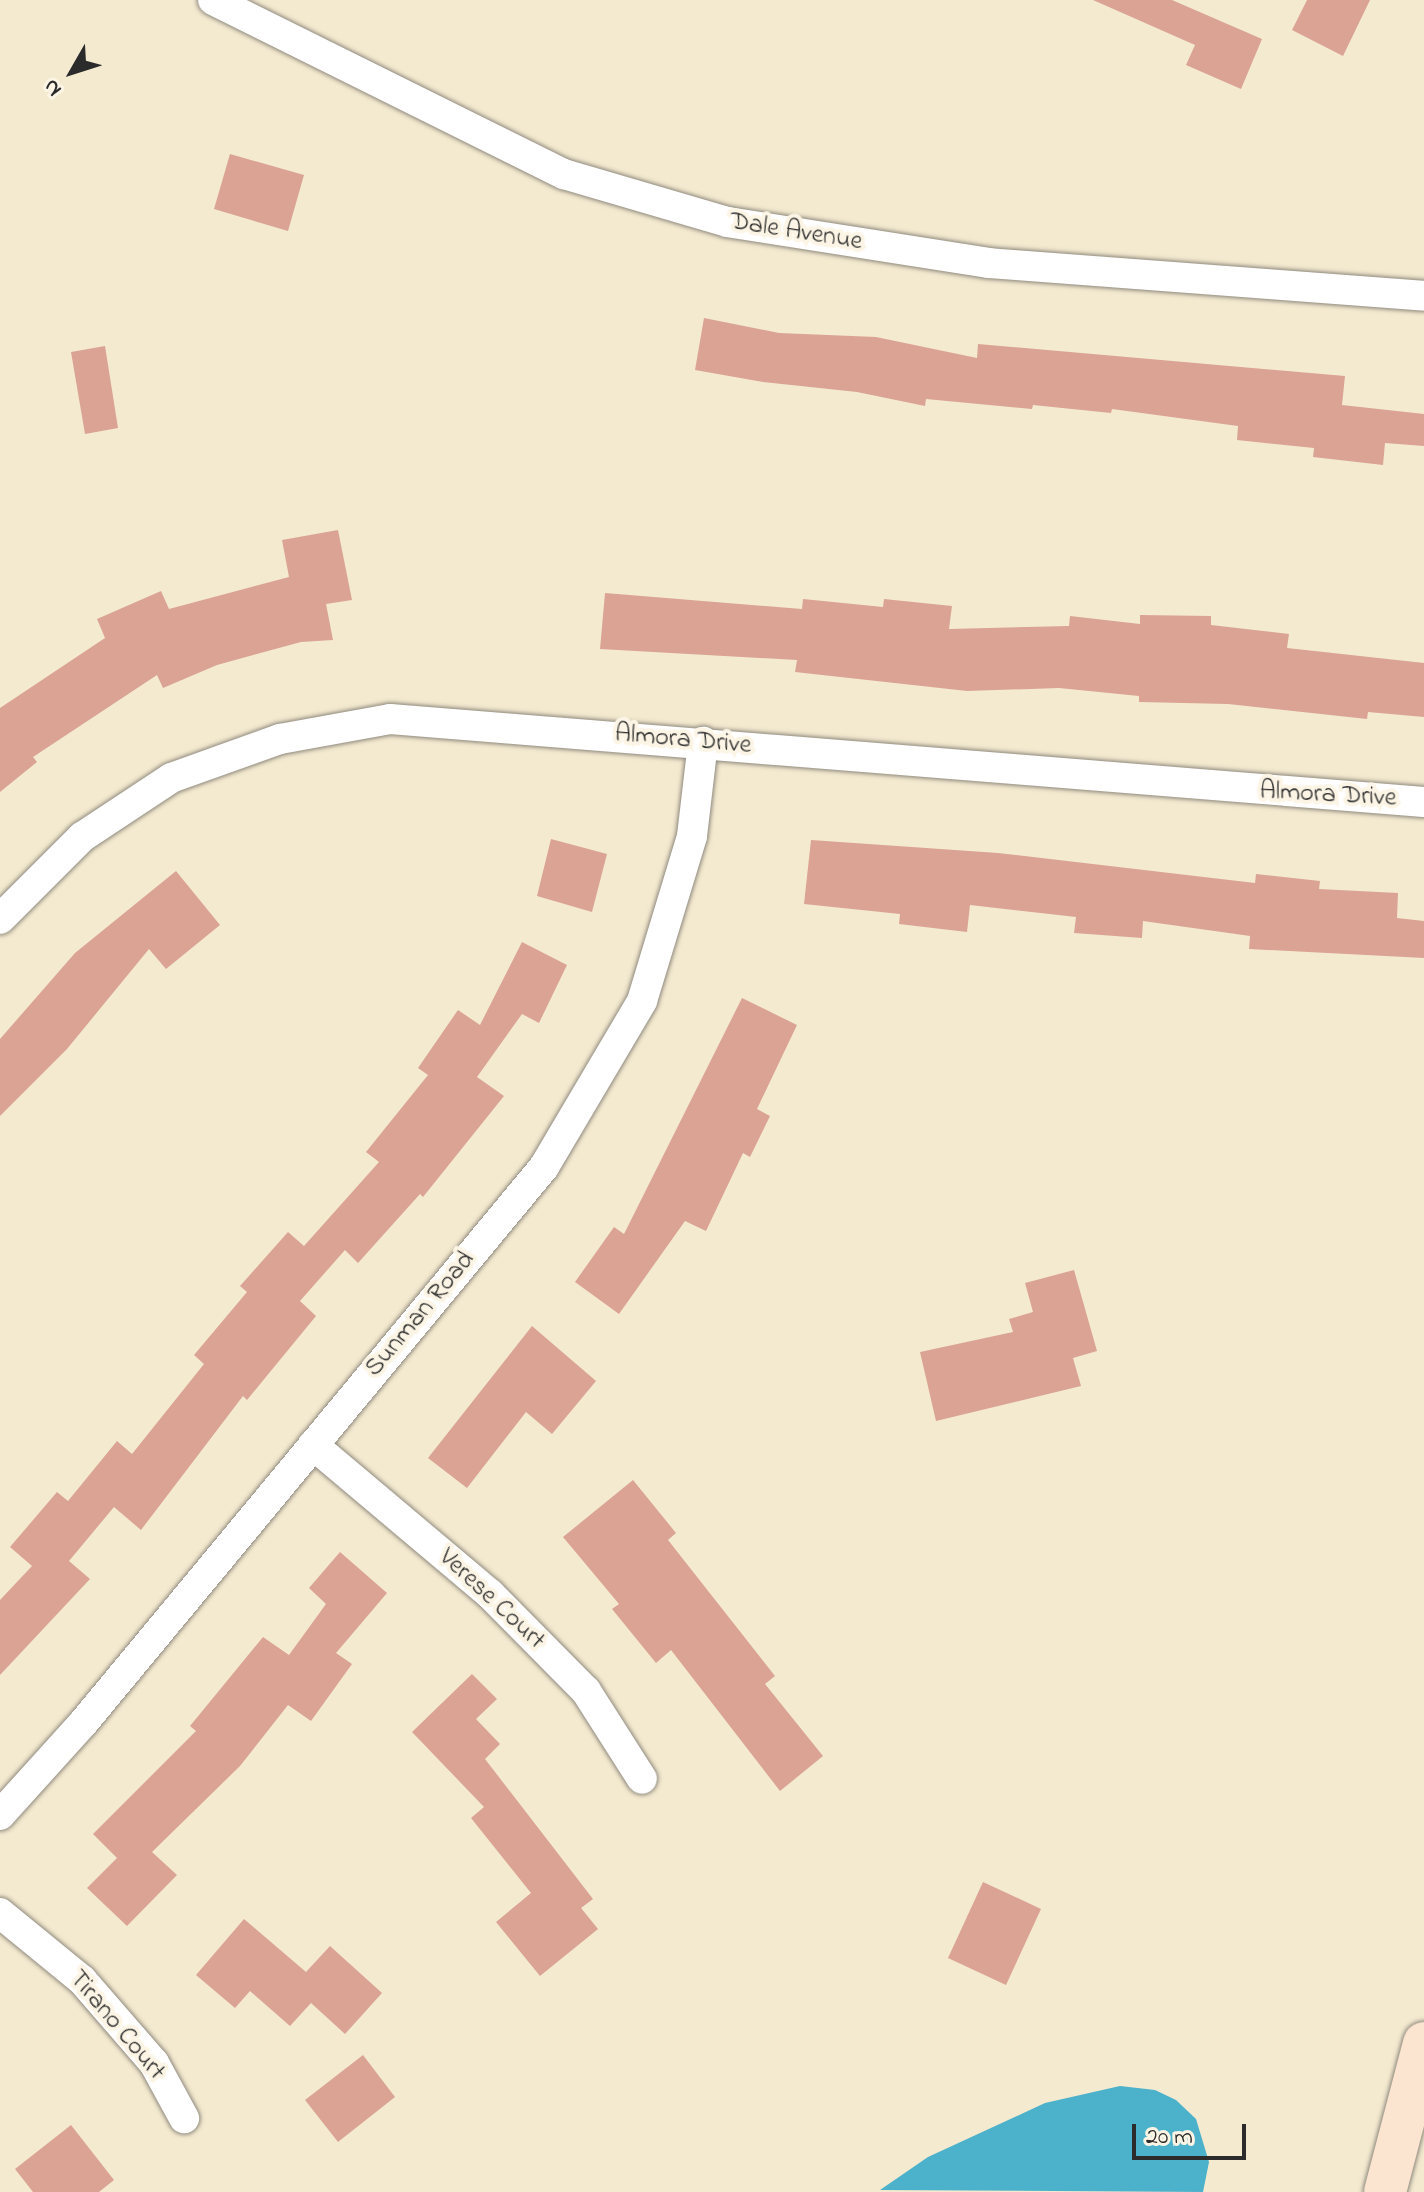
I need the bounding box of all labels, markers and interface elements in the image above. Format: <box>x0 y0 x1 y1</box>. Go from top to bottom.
north arrow <box>32 32 112 112</box>
text: N <box>36 71 70 103</box>
street label: Dale Avenue <box>728 207 864 259</box>
street label: Almora Drive <box>613 719 753 763</box>
street label: Almora Drive <box>1259 777 1397 815</box>
street label: Sunman Road <box>359 1246 483 1384</box>
street label: Verese Court <box>431 1543 551 1657</box>
street label: Tirano Court <box>61 1965 171 2087</box>
scale bar <box>1136 2108 1250 2158</box>
text: 20 m <box>1146 2120 1193 2155</box>

